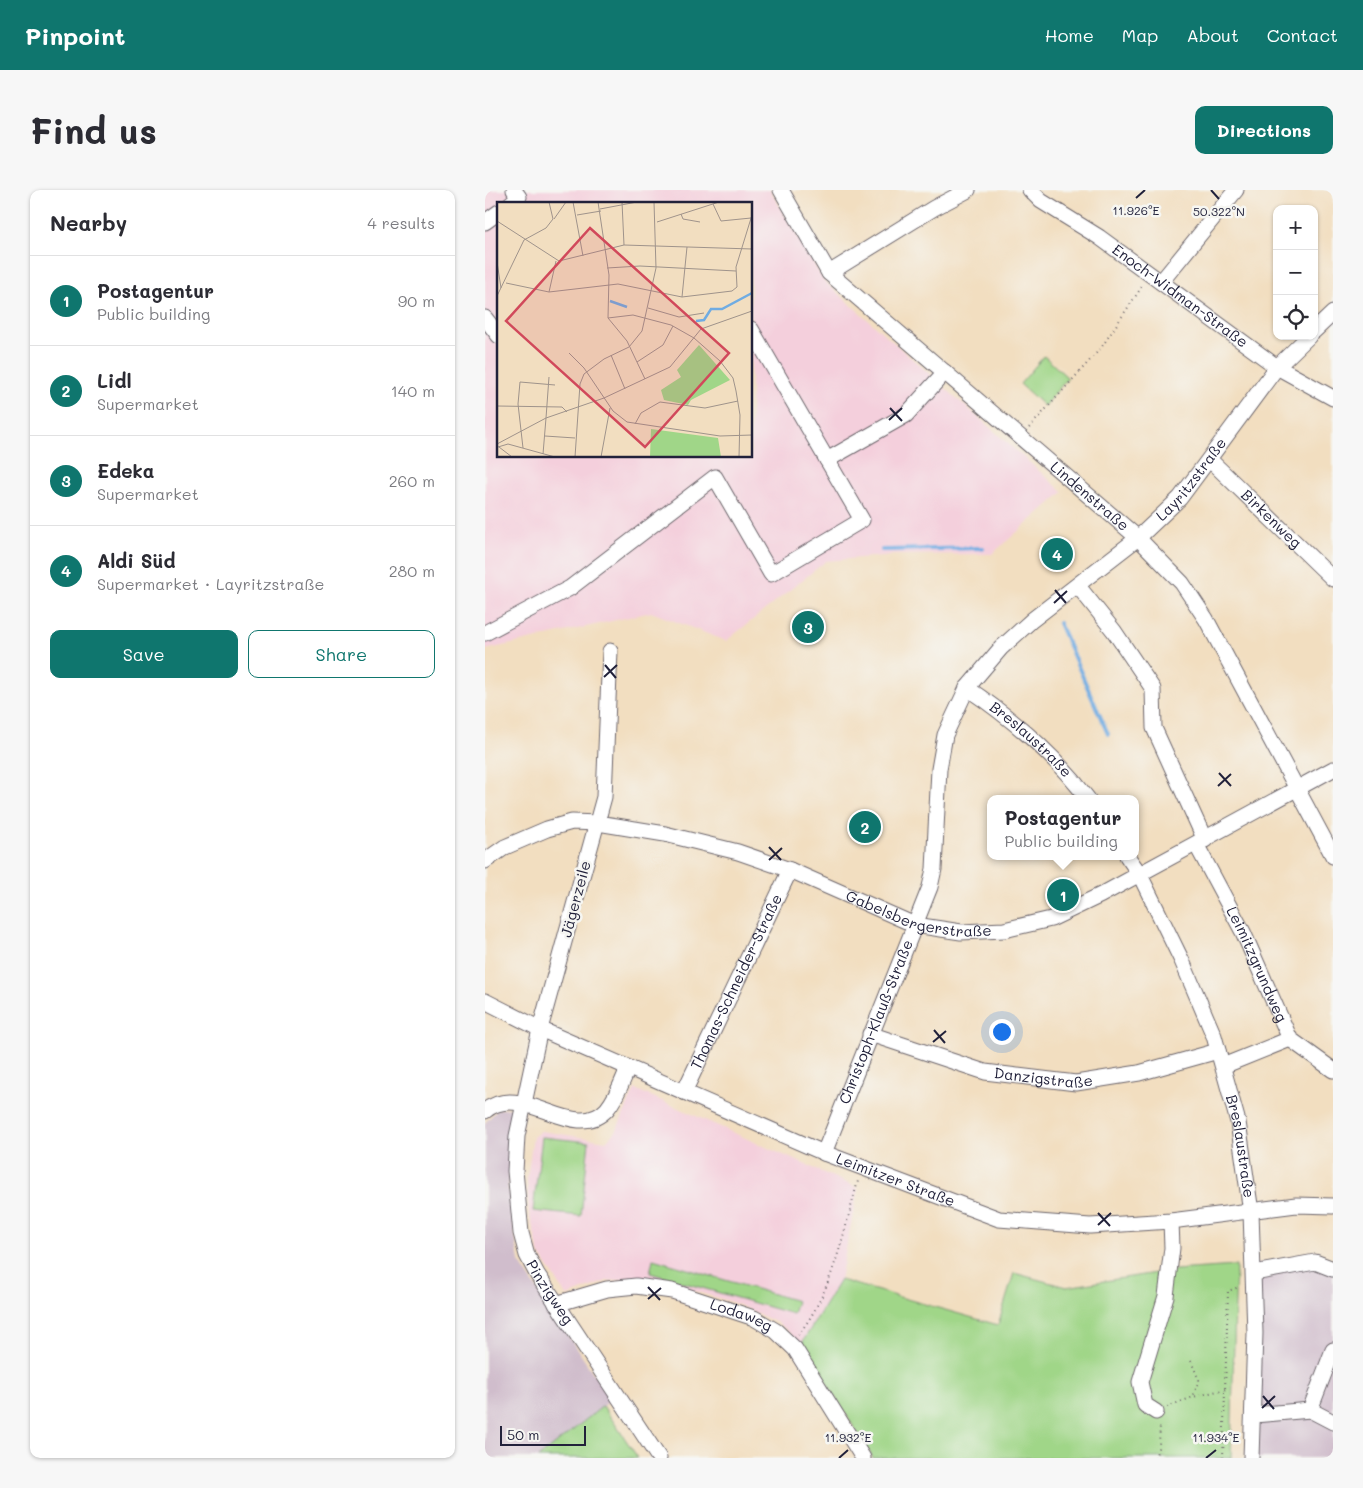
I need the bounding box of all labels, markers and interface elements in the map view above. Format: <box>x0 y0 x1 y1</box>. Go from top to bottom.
text: Pinpoint <box>25 20 126 51</box>
text: Home <box>1045 23 1094 47</box>
text: Map <box>1122 23 1158 47</box>
text: About <box>1186 23 1239 47</box>
text: Contact <box>1267 23 1338 47</box>
button: Directions <box>1195 106 1333 154</box>
text: Find us <box>30 107 157 153</box>
inset map <box>497 202 753 458</box>
text: 11.926°E <box>1113 202 1160 218</box>
text: 50.322°N <box>1193 203 1245 219</box>
map controls <box>1273 205 1318 340</box>
button: + <box>1273 205 1318 250</box>
text: Nearby <box>50 209 127 236</box>
text: 4 results <box>367 212 435 233</box>
street label: Enoch-Widman-Straße <box>1109 239 1252 352</box>
button: − <box>1273 250 1318 295</box>
text: Postagentur <box>97 278 214 303</box>
text: 1 <box>62 290 70 311</box>
text: 90 m <box>398 290 435 311</box>
button: locate <box>1273 295 1318 340</box>
text: Public building <box>97 303 210 324</box>
text: Lidl <box>97 368 132 393</box>
text: 2 <box>62 380 70 401</box>
text: 140 m <box>391 380 435 401</box>
text: Supermarket <box>97 393 199 414</box>
street label: Layritzstraße <box>1151 433 1230 525</box>
street label: Lindenstraße <box>1047 456 1134 535</box>
text: Edeka <box>97 458 154 483</box>
text: 3 <box>61 470 71 491</box>
text: 260 m <box>389 470 435 491</box>
text: Supermarket <box>97 483 199 504</box>
street label: Birkenweg <box>1237 485 1307 552</box>
pin: 4 <box>1041 535 1073 573</box>
text: Aldi Süd <box>97 548 175 573</box>
text: 4 <box>61 560 71 581</box>
text: 280 m <box>389 560 435 581</box>
text: Supermarket · Layritzstraße <box>97 573 324 594</box>
pin: 3 <box>792 608 824 646</box>
button: Save <box>50 630 238 678</box>
button: Share <box>248 630 435 678</box>
street label: Breslaustraße <box>986 696 1077 781</box>
popup <box>987 795 1139 860</box>
text: Postagentur <box>1005 805 1121 830</box>
pin: 2 <box>849 808 881 846</box>
text: Public building <box>1005 830 1118 851</box>
street label: Jägerzeile <box>555 858 595 939</box>
pin: 1 <box>1047 876 1079 914</box>
street label: Gabelsbergerstraße <box>843 885 992 941</box>
street label: Thomas-Schneider-Straße <box>685 890 786 1072</box>
street label: Leimitzgrundweg <box>1222 903 1293 1025</box>
street label: Christoph-Klauß-Straße <box>834 937 917 1107</box>
your location <box>989 1019 1015 1045</box>
street label: Danzigstraße <box>993 1062 1094 1092</box>
street label: Breslaustraße <box>1222 1092 1260 1199</box>
street label: Leimitzer Straße <box>833 1147 958 1211</box>
street label: Pinzigweg <box>522 1256 579 1328</box>
street label: Lodaweg <box>708 1293 777 1336</box>
scale bar <box>500 1423 586 1446</box>
text: 50 m <box>507 1425 539 1444</box>
text: 11.932°E <box>825 1429 871 1445</box>
text: 11.934°E <box>1193 1429 1240 1445</box>

